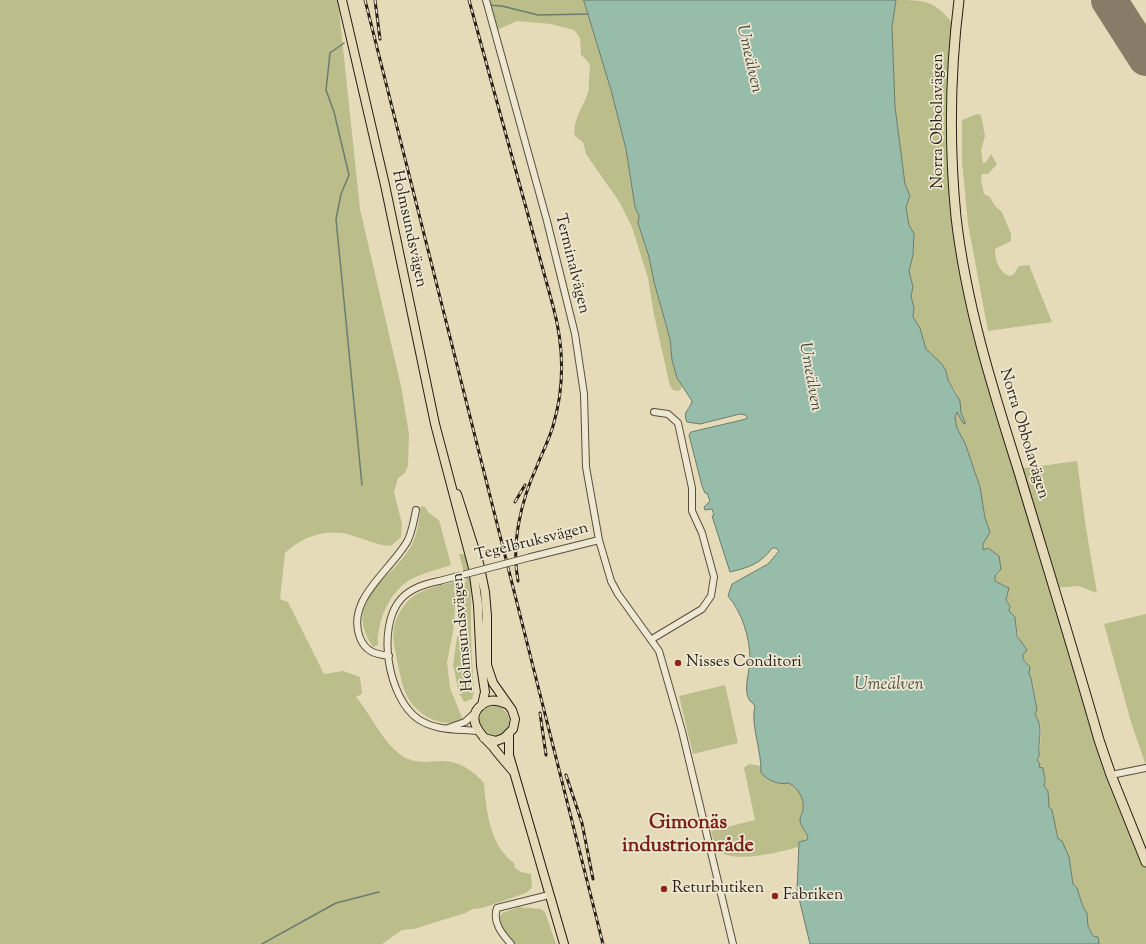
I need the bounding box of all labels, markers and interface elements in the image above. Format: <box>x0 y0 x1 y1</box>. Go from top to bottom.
water label: Umeälven <box>730 23 766 95</box>
street label: Norra Obbolavägen <box>929 53 949 189</box>
street label: Holmsundsvägen <box>386 169 430 289</box>
street label: Terminalvägen <box>549 212 593 316</box>
water label: Umeälven <box>793 341 825 413</box>
street label: Norra Obbolavägen <box>994 366 1052 502</box>
street label: Tegelbruksvägen <box>473 520 591 566</box>
street label: Holmsundsvägen <box>449 572 479 692</box>
place label: Nisses Conditori <box>686 653 802 673</box>
marker: Nisses Conditori <box>673 658 683 668</box>
water label: Umeälven <box>854 676 924 696</box>
district label: Gimonäs industriområde <box>622 813 754 860</box>
place label: Returbutiken <box>672 879 764 899</box>
marker: Returbutiken <box>659 884 669 894</box>
place label: Fabriken <box>783 886 843 906</box>
marker: Fabriken <box>770 891 780 901</box>

